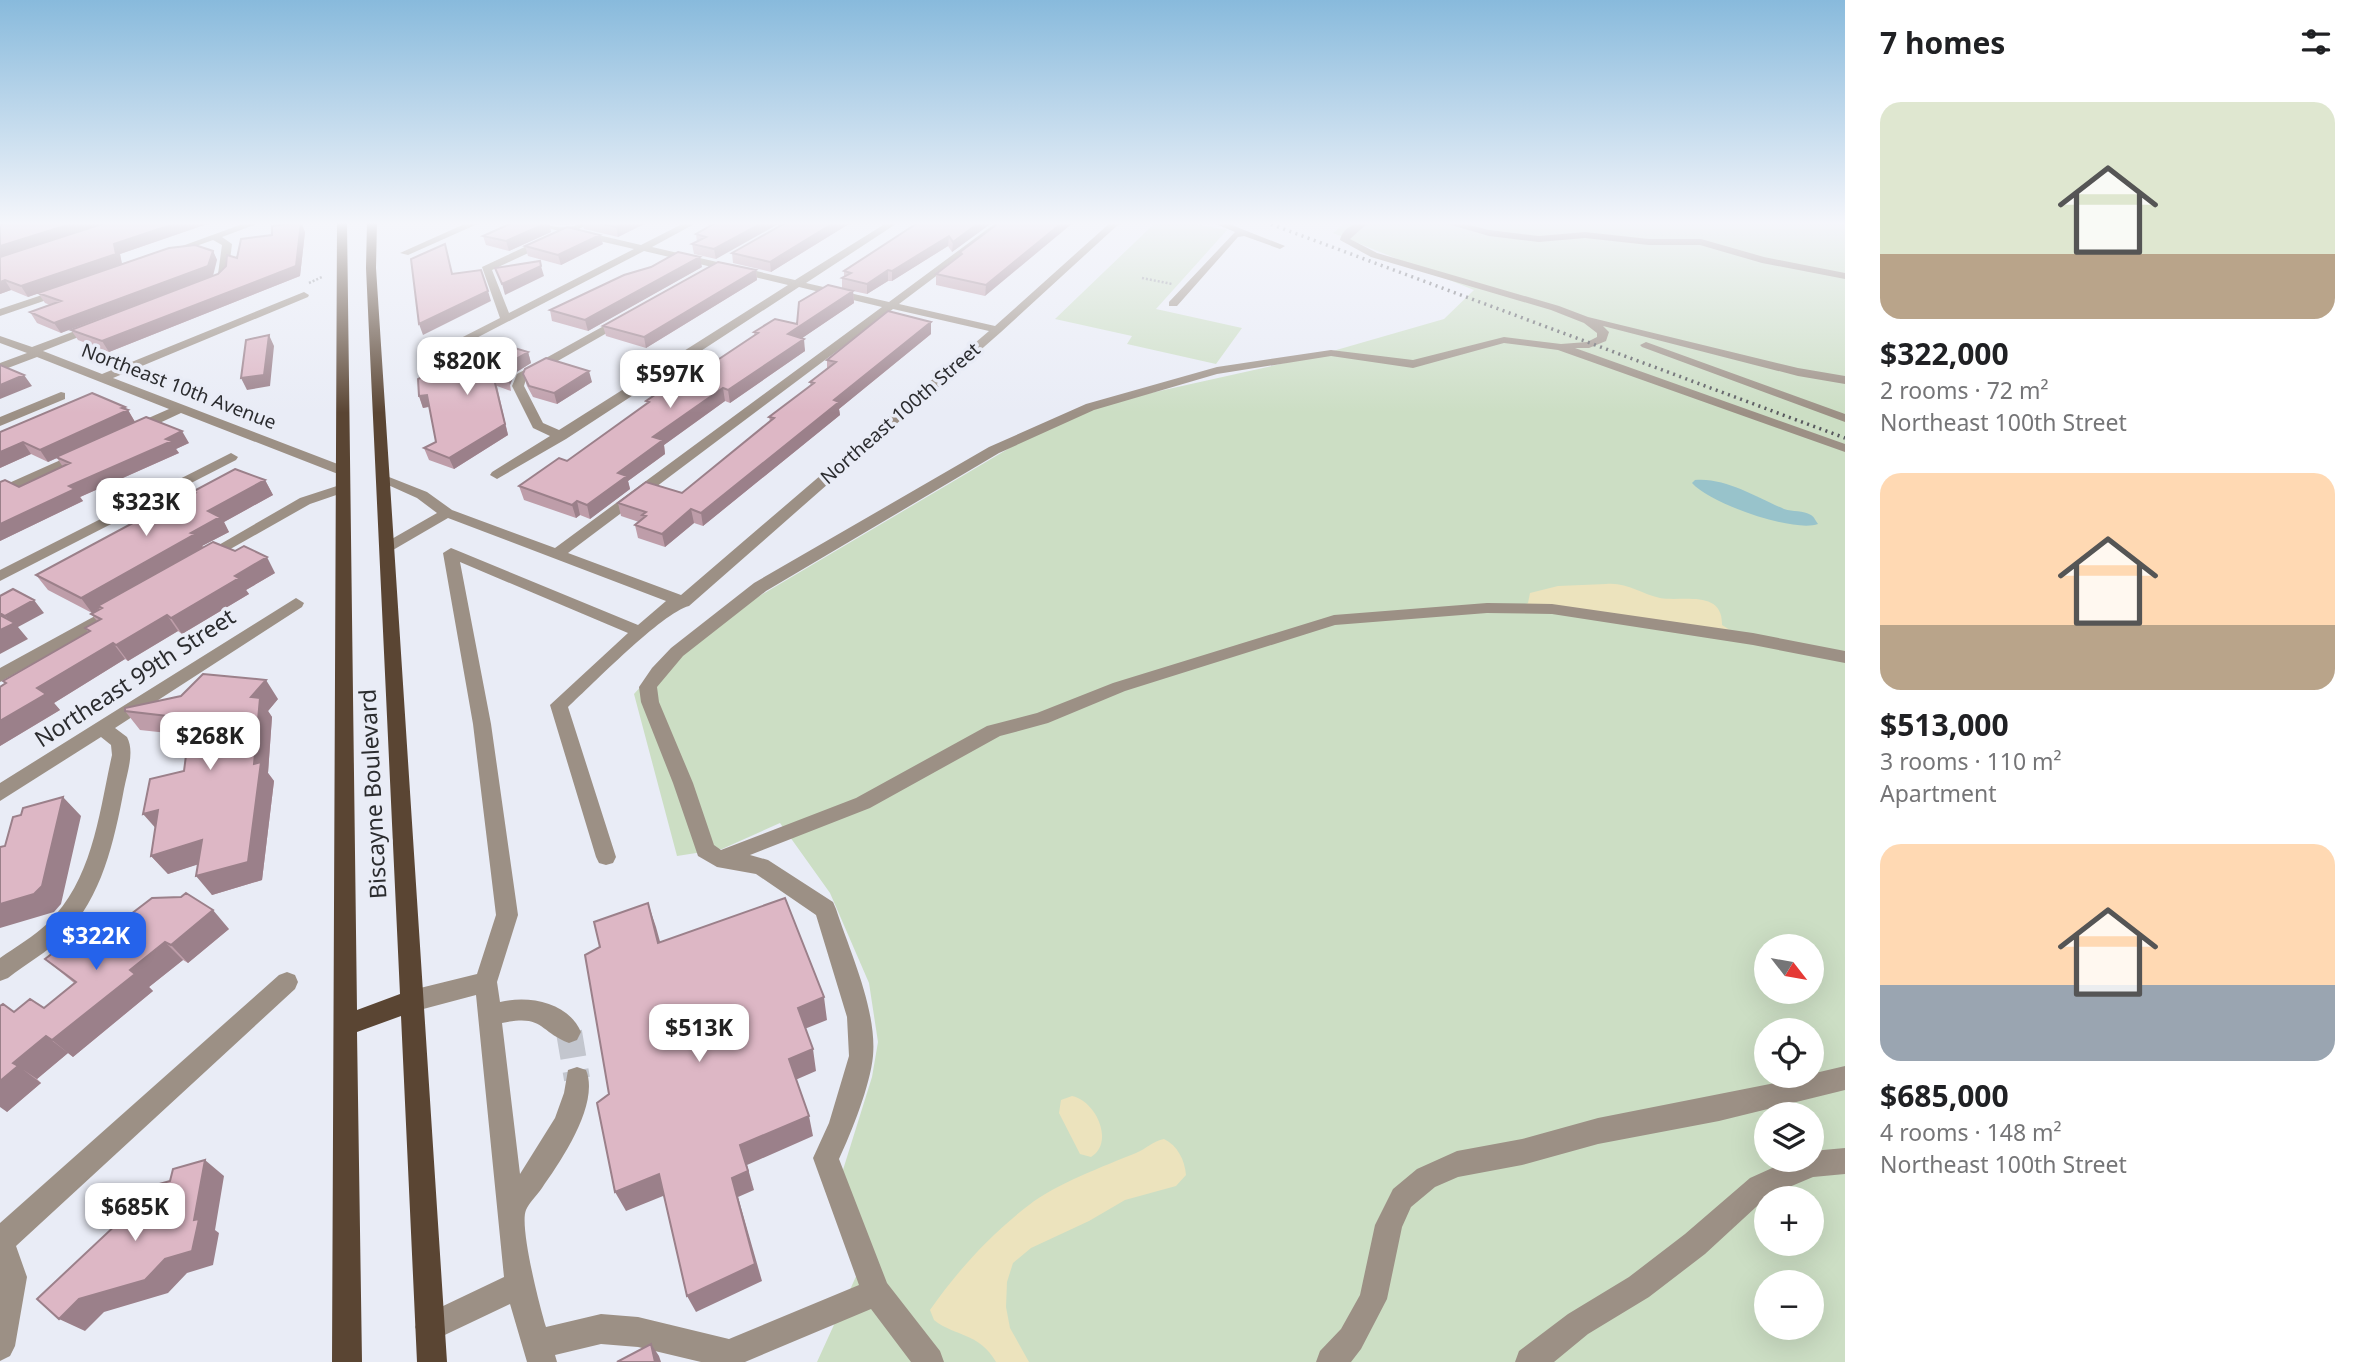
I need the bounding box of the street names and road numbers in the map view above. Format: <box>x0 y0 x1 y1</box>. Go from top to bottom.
street label: Northeast 100th Street <box>815 336 986 490</box>
street label: Northeast 10th Avenue <box>78 337 280 435</box>
street label: Northeast 99th Street <box>28 600 241 754</box>
street label: Biscayne Boulevard <box>351 688 393 900</box>

